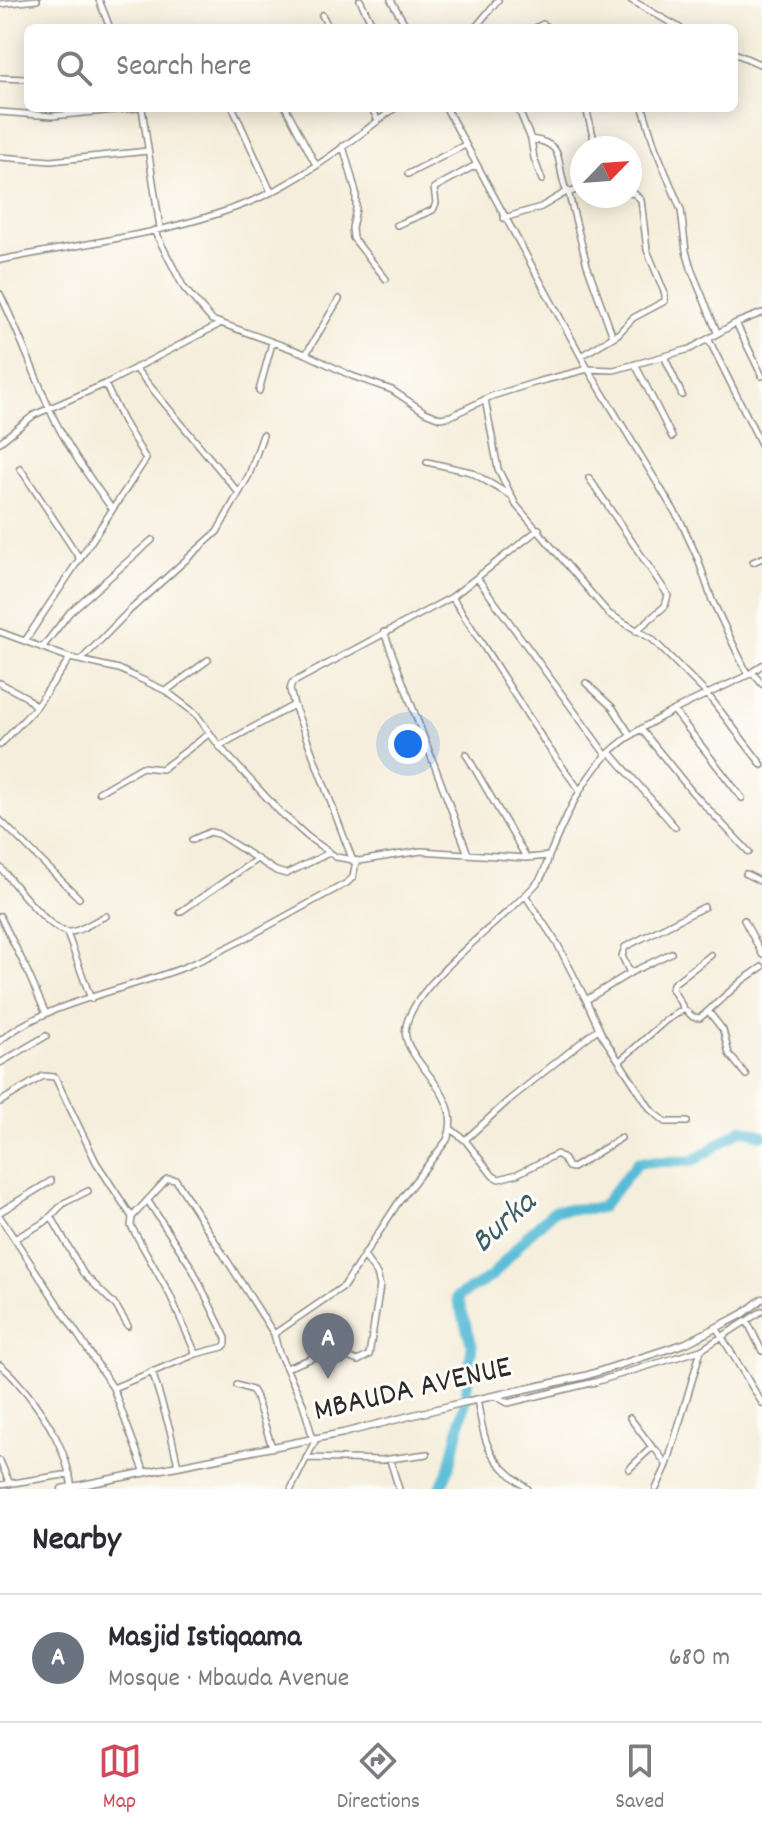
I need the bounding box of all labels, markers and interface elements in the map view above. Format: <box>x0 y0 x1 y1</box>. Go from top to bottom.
search box <box>24 24 738 112</box>
icon: search <box>52 46 96 90</box>
text: Search here <box>116 47 252 90</box>
north arrow <box>570 136 642 208</box>
your location <box>388 724 428 764</box>
water label: Burka <box>461 1180 550 1267</box>
pin: A <box>302 1313 354 1379</box>
street label: MBAUDA AVENUE <box>310 1346 517 1436</box>
text: Nearby <box>32 1517 121 1566</box>
text: Masjid Istiqaama <box>108 1618 301 1661</box>
text: A <box>51 1640 65 1677</box>
text: 680 m <box>669 1640 730 1677</box>
text: Mosque · Mbauda Avenue <box>108 1661 349 1698</box>
tab: Map <box>98 1739 142 1818</box>
tab: Directions <box>337 1739 420 1818</box>
tab: Saved <box>615 1739 664 1818</box>

